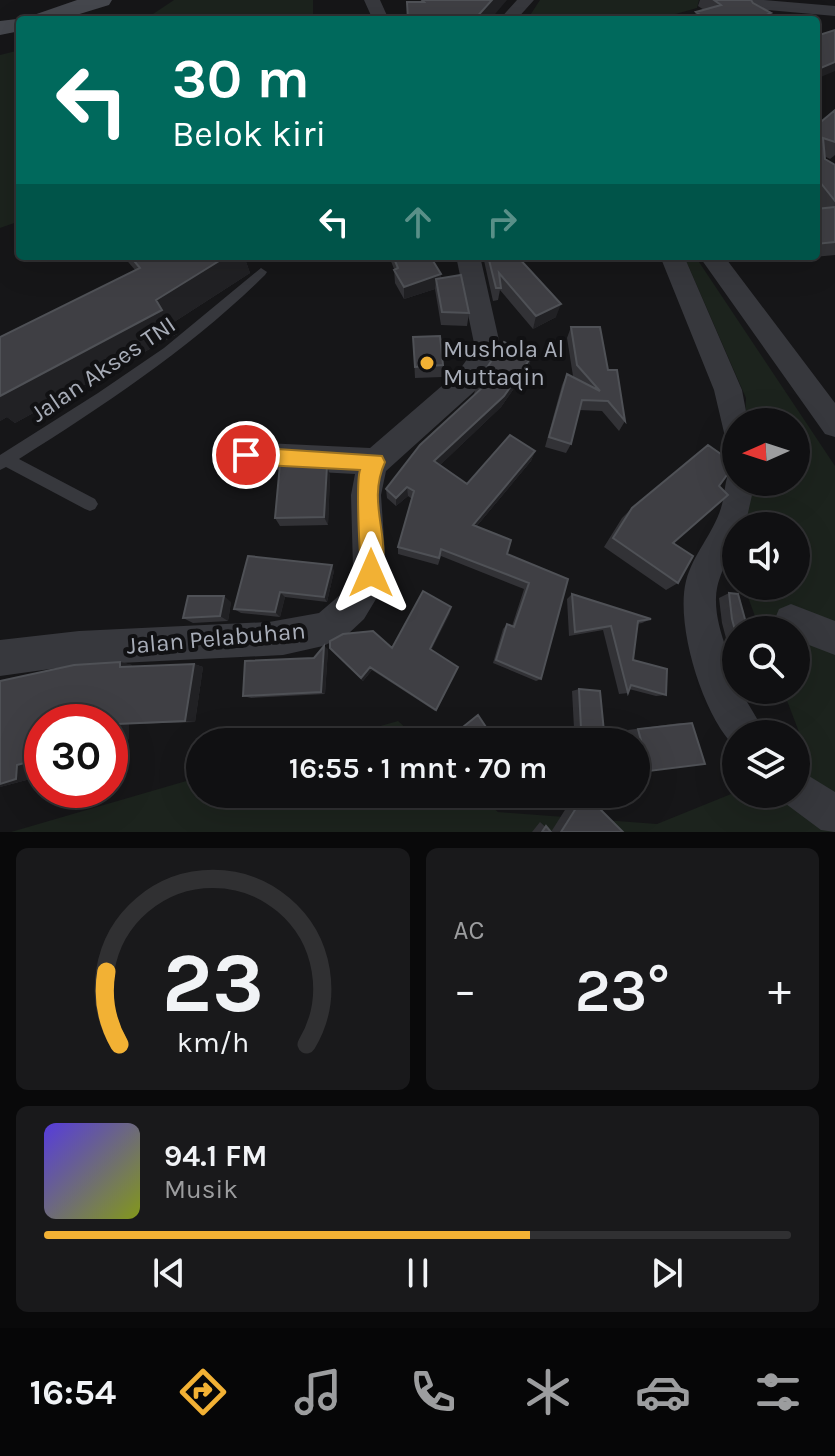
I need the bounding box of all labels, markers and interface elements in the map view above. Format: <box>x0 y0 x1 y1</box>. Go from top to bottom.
text: 30 m <box>172 46 310 111</box>
icon: left <box>40 48 144 152</box>
text: Belok kiri <box>172 113 326 155</box>
icon: left <box>312 200 356 244</box>
icon: ahead <box>396 200 440 244</box>
icon: right <box>480 200 524 244</box>
street label: Jalan Akses TNI <box>25 310 181 428</box>
place label: Mushola Al Muttaqin <box>443 335 564 391</box>
marker: Mushola Al Muttaqin <box>418 354 436 372</box>
north arrow <box>722 408 810 496</box>
map controls <box>722 408 810 808</box>
pin <box>212 421 280 489</box>
icon: arrive <box>224 433 268 477</box>
button: sound <box>722 512 810 600</box>
position arrow <box>329 531 413 615</box>
street label: Jalan Pelabuhan <box>125 616 307 660</box>
button: search <box>722 616 810 704</box>
speed limit sign: 30 <box>24 704 128 808</box>
button: layers <box>722 720 810 808</box>
text: 16:55 · 1 mnt · 70 m <box>289 750 547 786</box>
text: AC <box>454 915 484 946</box>
text: 23 <box>162 935 264 1032</box>
text: 23° <box>575 956 670 1026</box>
text: − <box>454 965 477 1016</box>
text: + <box>768 965 791 1016</box>
text: km/h <box>177 1026 249 1059</box>
text: 94.1 FM <box>164 1138 268 1174</box>
text: Musik <box>164 1174 238 1205</box>
icon: previous <box>147 1251 191 1295</box>
icon: pause <box>396 1251 440 1295</box>
icon: next <box>645 1251 689 1295</box>
icon: directions <box>175 1364 231 1420</box>
icon: music <box>290 1364 346 1420</box>
icon: phone <box>405 1364 461 1420</box>
icon: climate <box>520 1364 576 1420</box>
icon: car <box>635 1364 691 1420</box>
icon: filters <box>750 1364 806 1420</box>
text: 16:54 <box>29 1371 116 1413</box>

